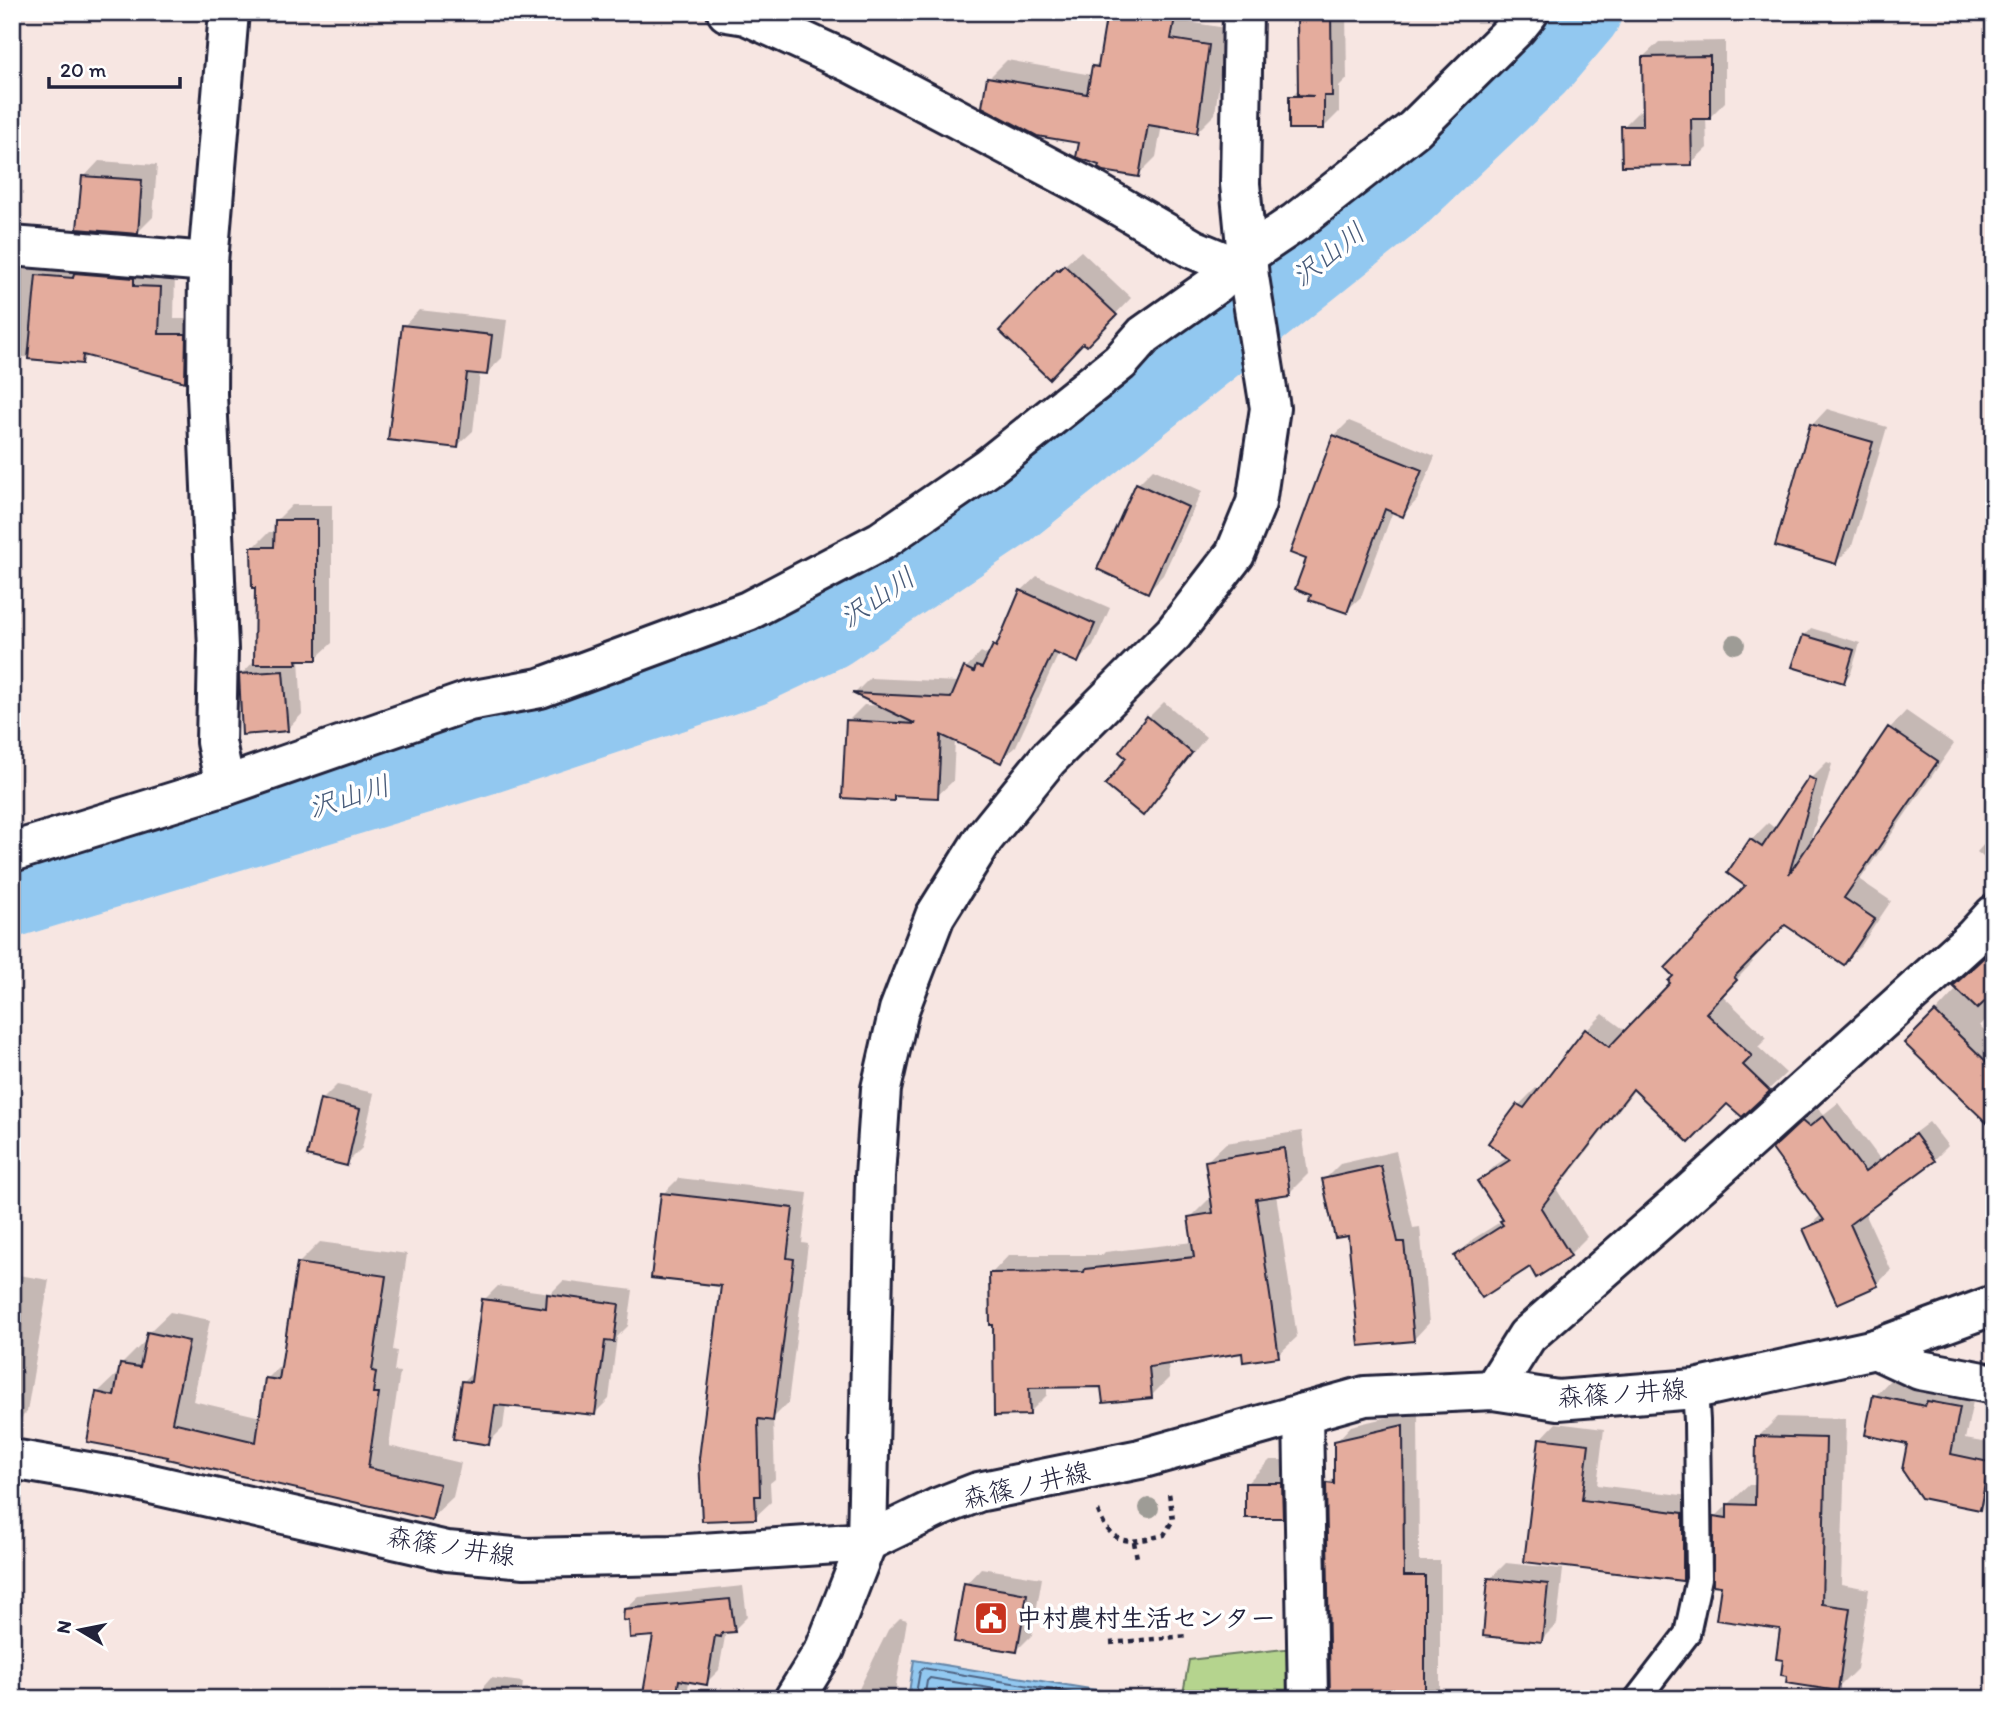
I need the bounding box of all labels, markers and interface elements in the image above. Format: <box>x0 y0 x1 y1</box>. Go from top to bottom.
scale bar <box>49 46 180 90</box>
text: 20 m <box>60 57 107 82</box>
water label: 沢山川 <box>1284 215 1372 293</box>
water label: 沢山川 <box>833 559 921 635</box>
water label: 沢山川 <box>304 767 394 825</box>
street label: 森篠ノ井線 <box>1556 1373 1688 1413</box>
street label: 森篠ノ井線 <box>959 1455 1093 1515</box>
street label: 森篠ノ井線 <box>384 1520 518 1572</box>
north arrow <box>46 1596 116 1666</box>
public building icon: 中村農村生活センター <box>972 1599 1010 1637</box>
place label: 中村農村生活センター <box>1016 1602 1276 1634</box>
text: N <box>51 1619 76 1635</box>

